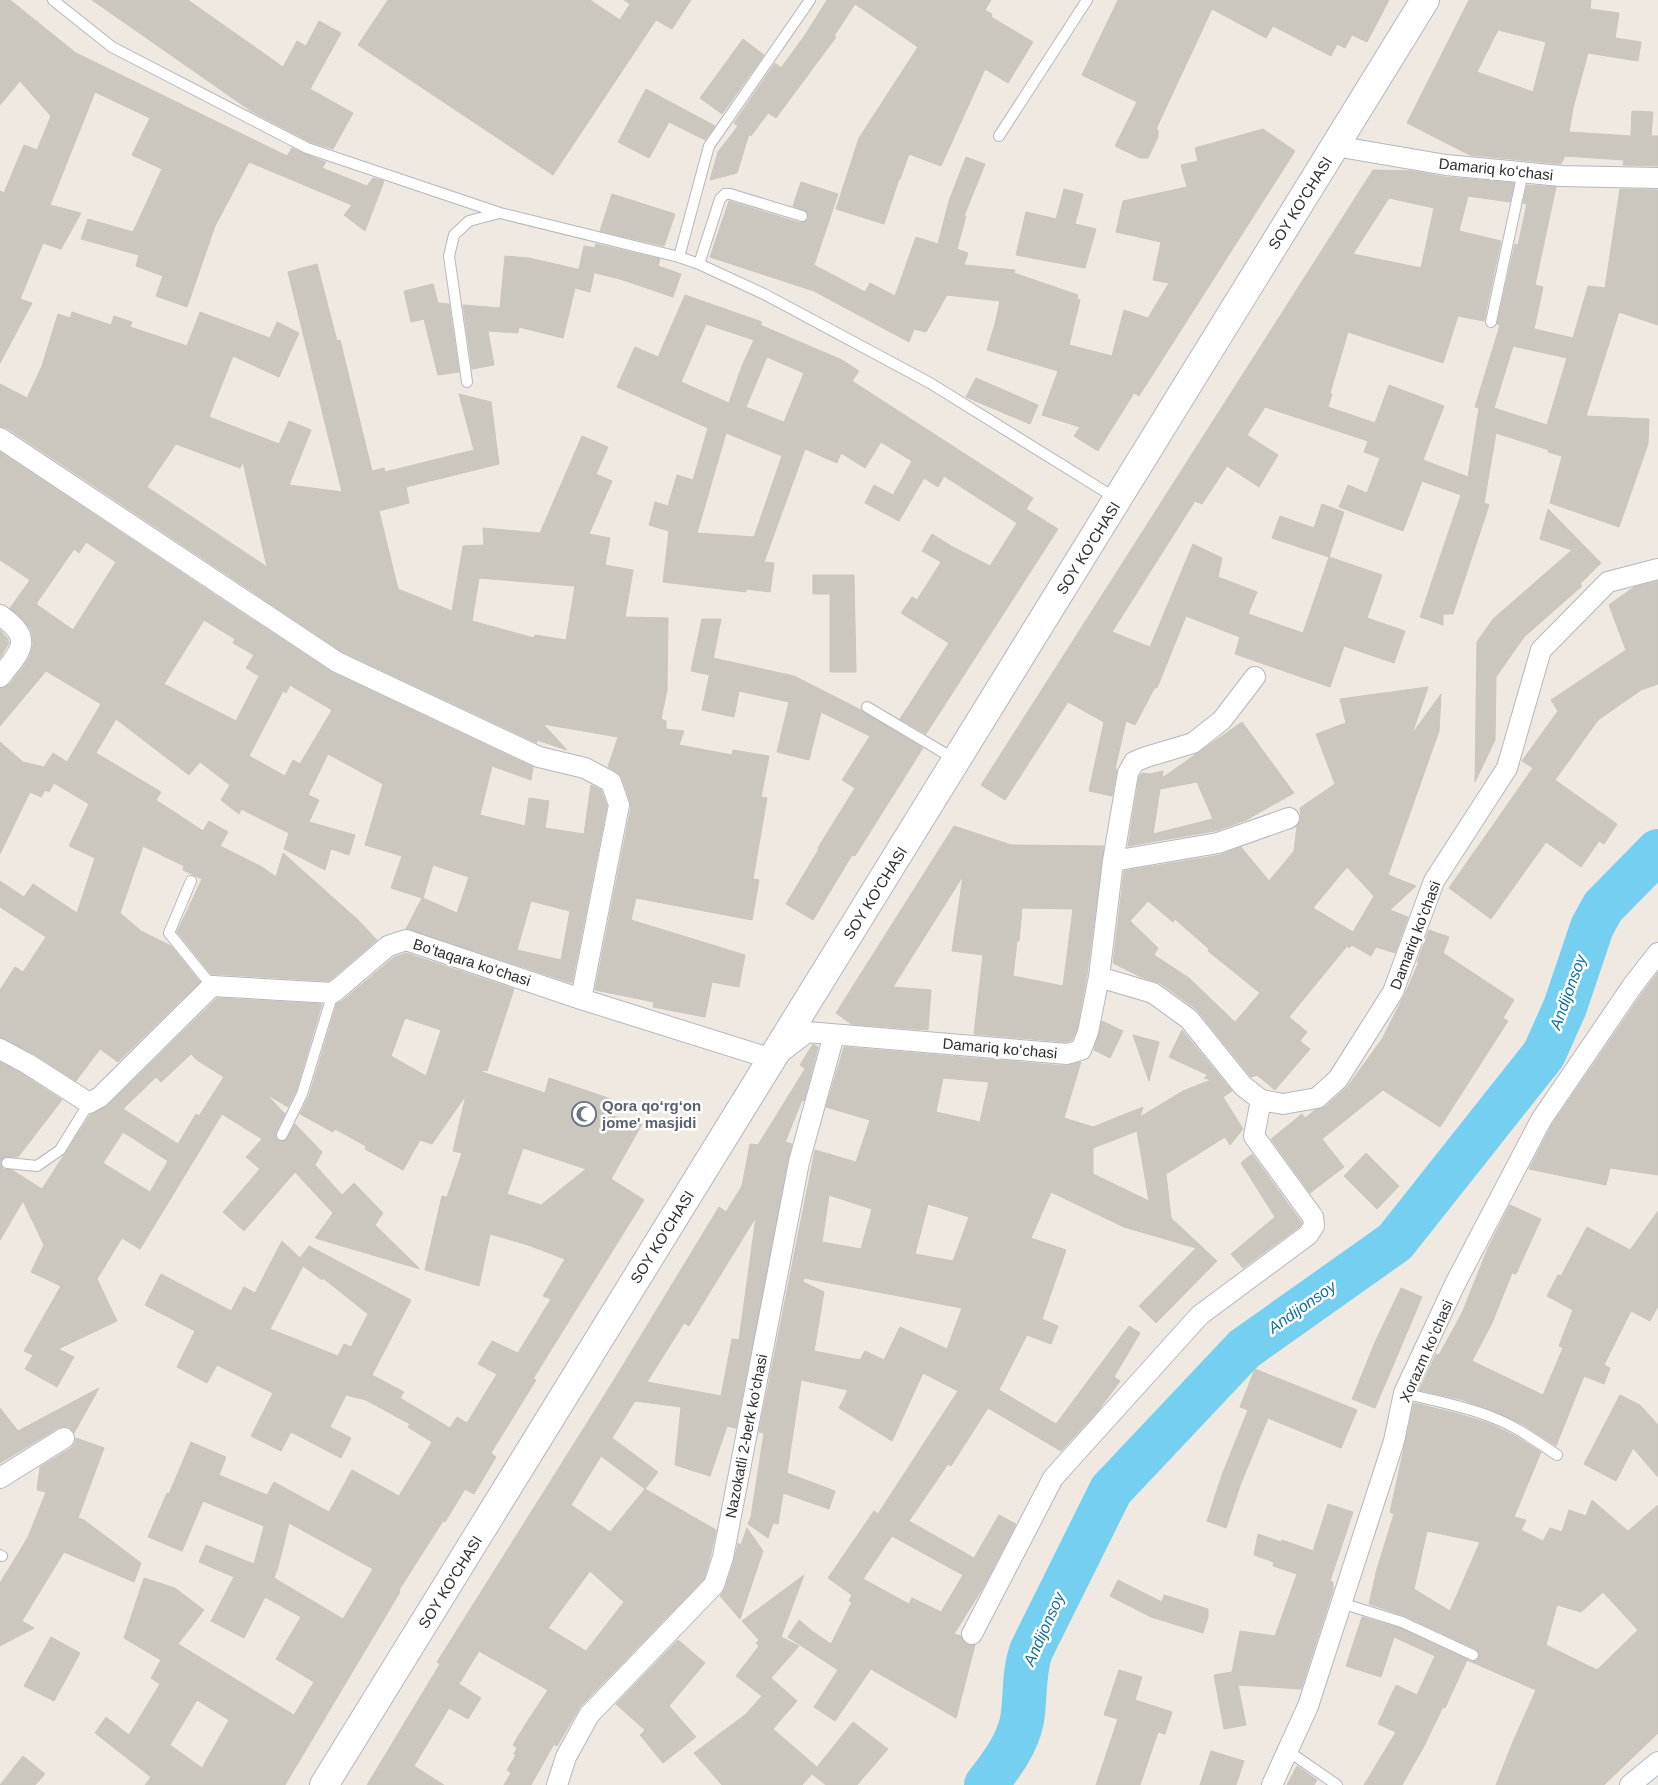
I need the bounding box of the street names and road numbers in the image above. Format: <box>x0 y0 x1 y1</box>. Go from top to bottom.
street label: SOY KO'CHASI <box>1265 154 1335 252</box>
street label: Damariq koʻchasi <box>1438 155 1554 183</box>
street label: SOY KO'CHASI <box>1053 499 1123 597</box>
street label: SOY KO'CHASI <box>840 844 910 942</box>
street label: Damariq koʻchasi <box>1386 878 1444 992</box>
street label: Boʻtaqara koʻchasi <box>411 935 533 989</box>
street label: Damariq koʻchasi <box>942 1035 1058 1061</box>
street label: SOY KO'CHASI <box>627 1188 697 1286</box>
street label: Xorazm koʻchasi <box>1396 1297 1456 1405</box>
street label: Nazokatli 2-berk koʻchasi <box>722 1353 770 1519</box>
street label: SOY KO'CHASI <box>415 1533 485 1631</box>

